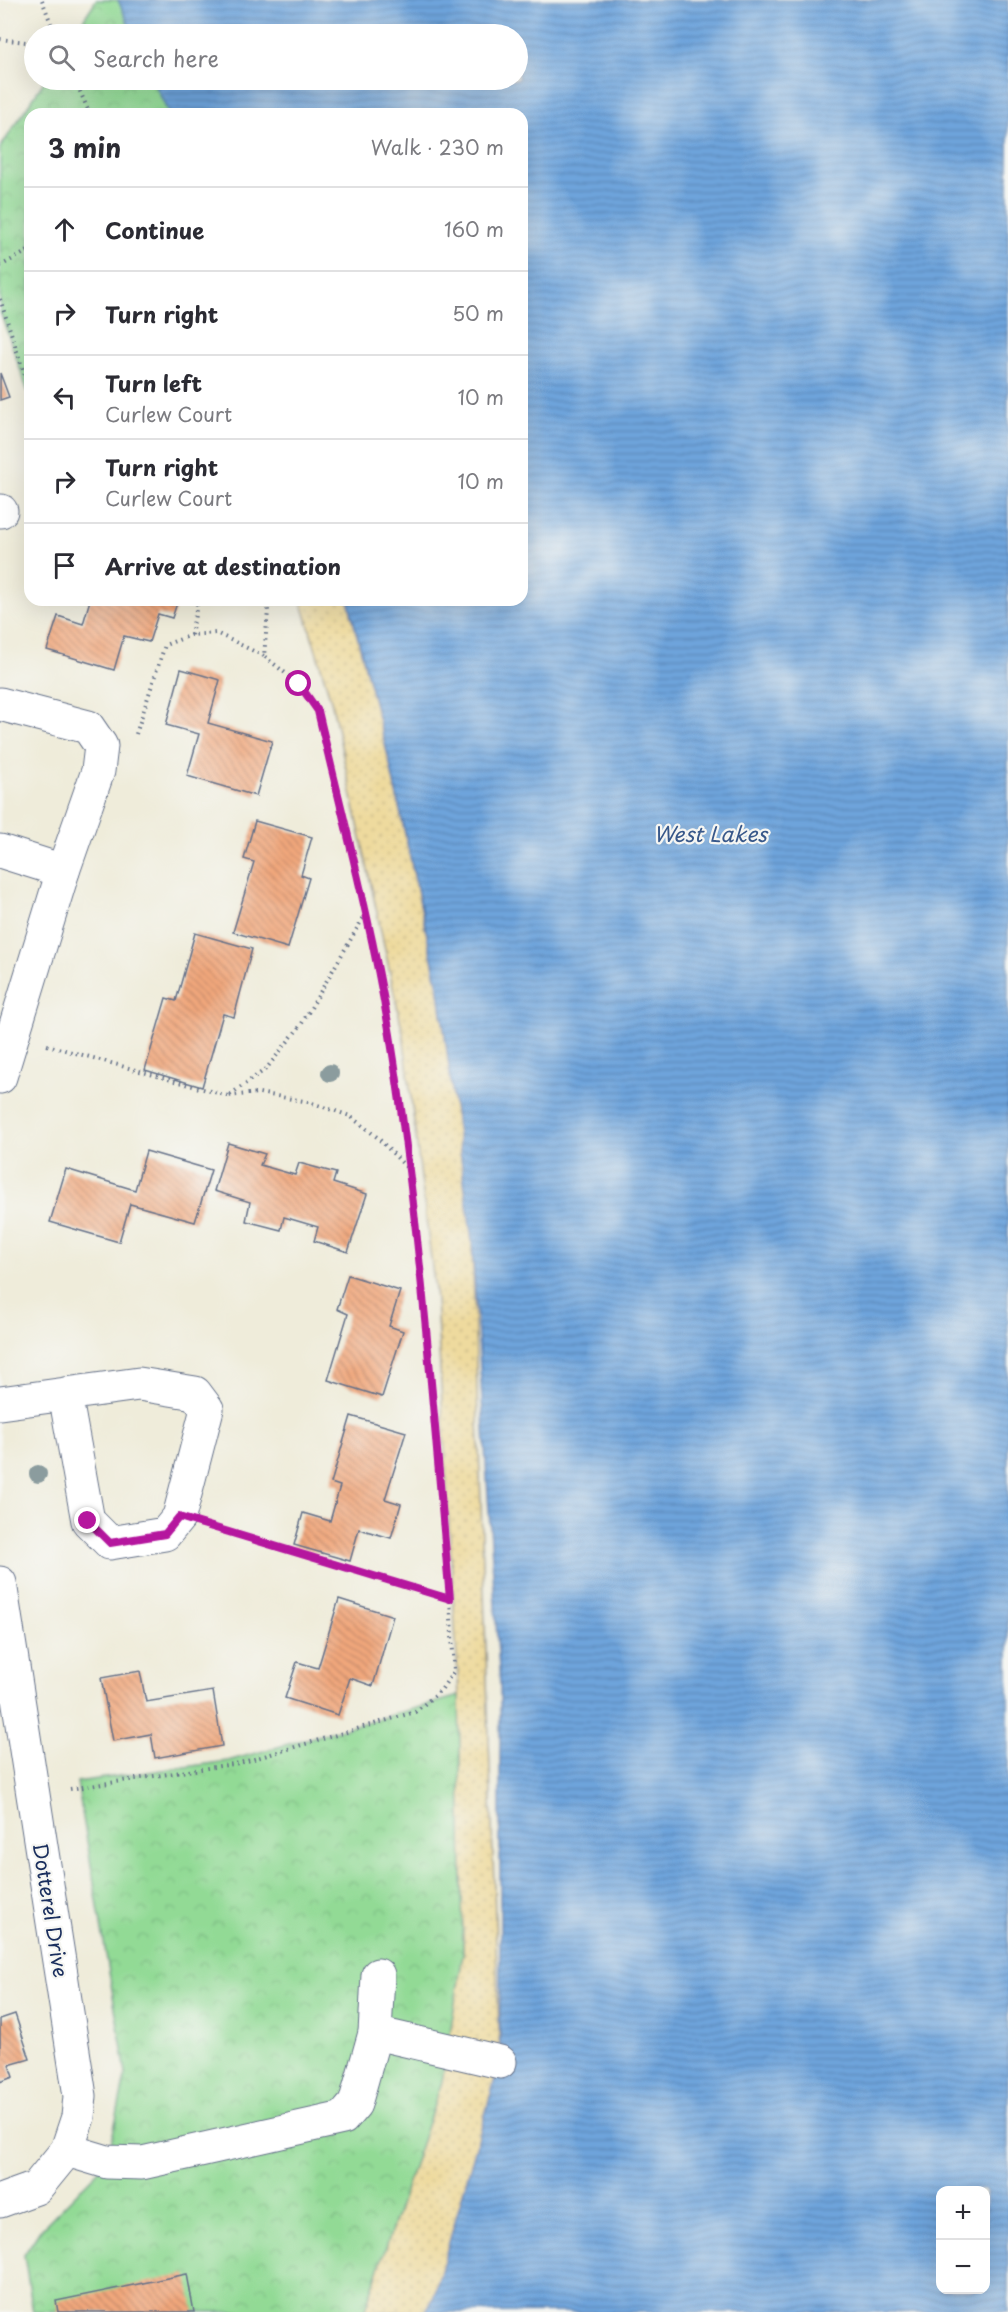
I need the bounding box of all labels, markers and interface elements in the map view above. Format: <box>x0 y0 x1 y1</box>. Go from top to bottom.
search box <box>24 24 528 90</box>
icon: search <box>45 41 78 74</box>
text: Search here <box>93 41 219 74</box>
text: 3 min <box>48 128 121 167</box>
text: Walk · 230 m <box>371 132 504 162</box>
icon: ahead <box>48 213 81 246</box>
text: Continue <box>105 213 204 246</box>
text: 160 m <box>444 214 504 244</box>
icon: right <box>48 297 81 330</box>
text: Turn right <box>105 297 218 330</box>
text: 50 m <box>452 298 504 328</box>
text: Turn left <box>105 366 202 399</box>
icon: left <box>48 381 81 414</box>
text: 10 m <box>457 382 504 412</box>
text: Curlew Court <box>105 399 232 429</box>
text: Turn right <box>105 450 218 483</box>
icon: right <box>48 465 81 498</box>
text: 10 m <box>457 466 504 496</box>
text: Curlew Court <box>105 483 232 513</box>
icon: arrive <box>48 549 81 582</box>
text: Arrive at destination <box>105 549 341 582</box>
route start <box>285 670 311 696</box>
water label: West Lakes <box>653 817 769 849</box>
route end <box>74 1507 100 1533</box>
street label: Dotterel Drive <box>26 1841 76 1979</box>
map controls <box>936 2186 990 2294</box>
button: + <box>936 2186 990 2240</box>
button: − <box>936 2240 990 2294</box>

